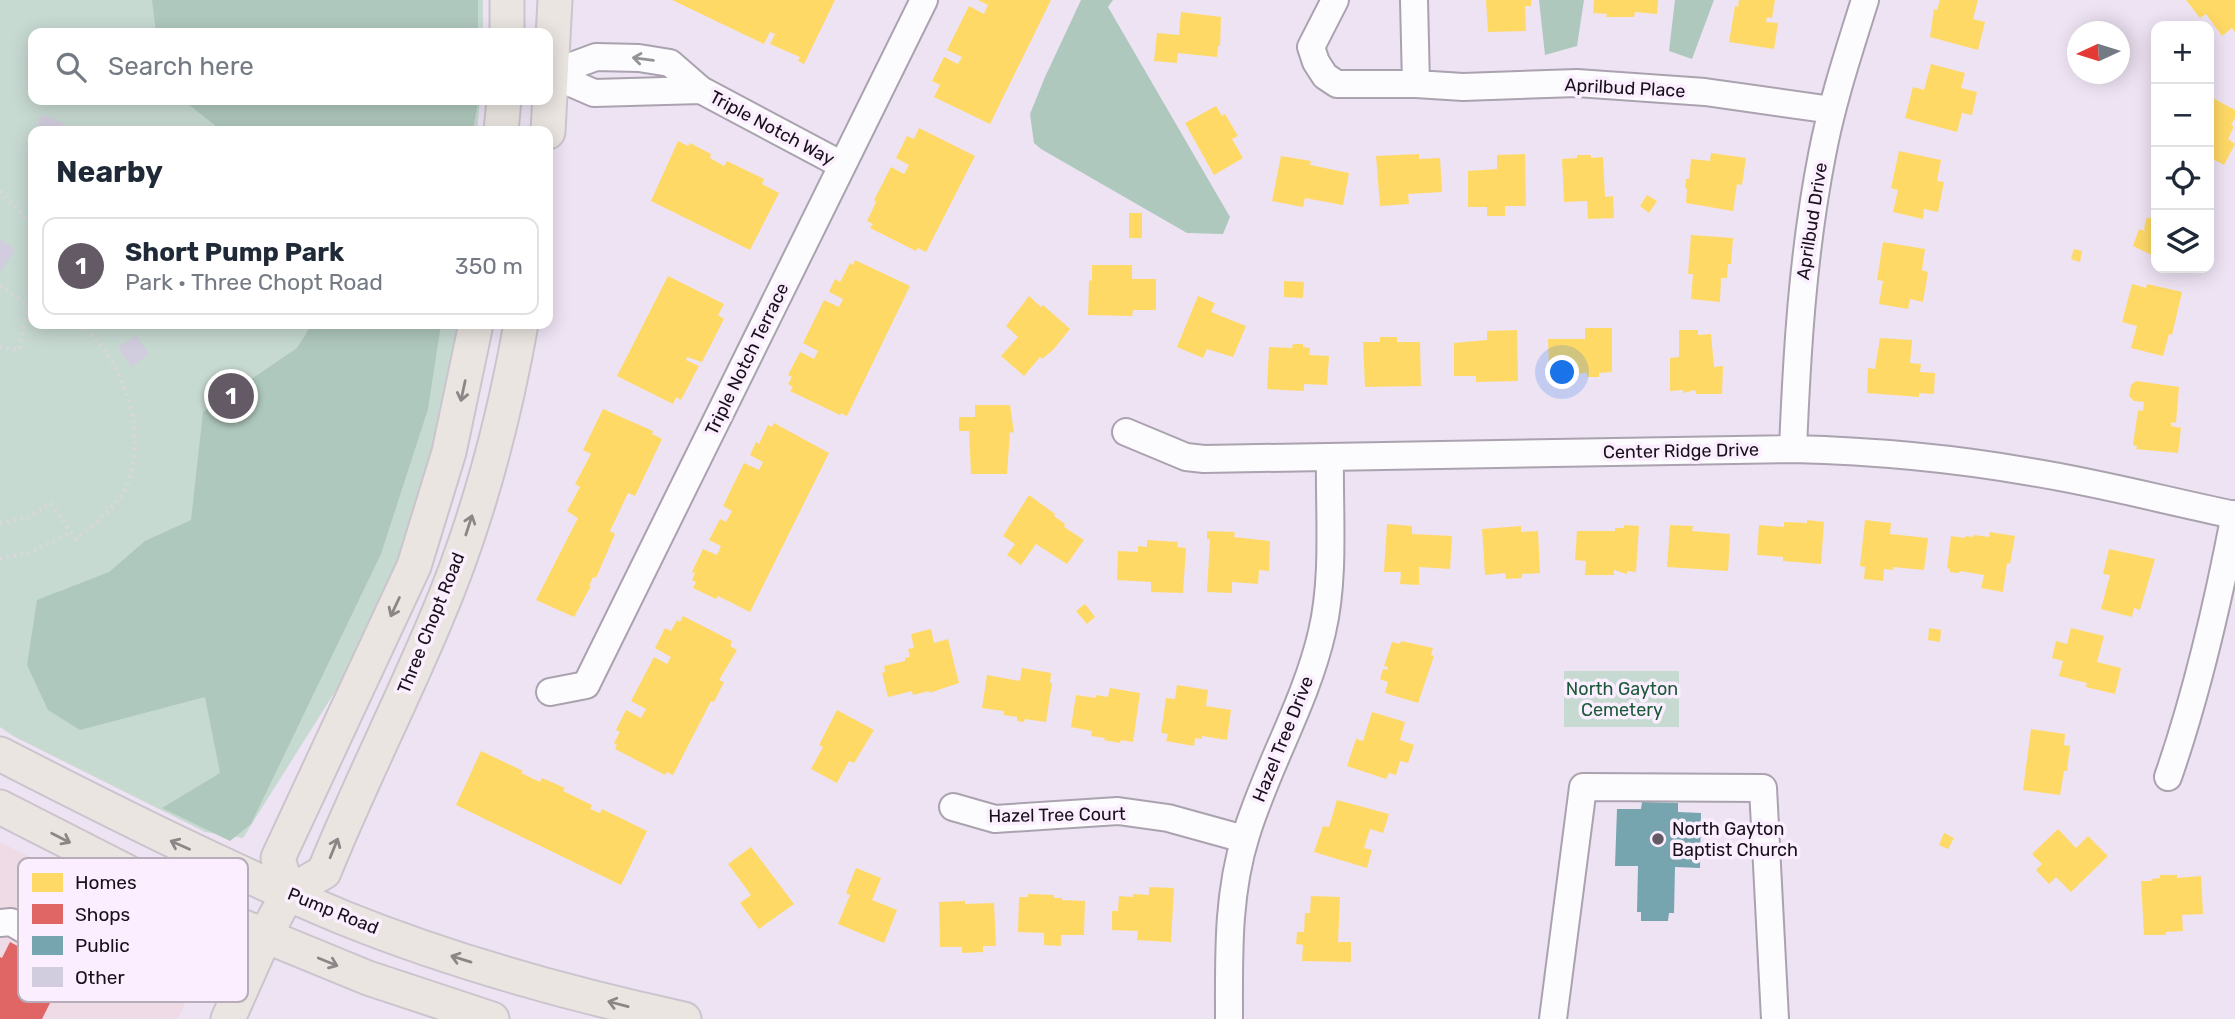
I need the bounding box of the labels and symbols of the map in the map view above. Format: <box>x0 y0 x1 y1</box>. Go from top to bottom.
north arrow <box>2067 21 2130 84</box>
one-way arrow <box>632 53 655 66</box>
street label: Aprilbud Place <box>1564 74 1686 102</box>
street label: Triple Notch Way <box>706 86 838 170</box>
street label: Aprilbud Drive <box>1792 161 1832 281</box>
street label: Triple Notch Terrace <box>701 279 793 439</box>
your location <box>1545 355 1579 389</box>
pin: 1 <box>208 370 254 422</box>
one-way arrow <box>455 379 469 402</box>
street label: Center Ridge Drive <box>1603 439 1759 463</box>
one-way arrow <box>464 515 477 537</box>
street label: Three Chopt Road <box>393 549 469 697</box>
one-way arrow <box>388 596 401 617</box>
street label: Hazel Tree Drive <box>1248 673 1318 805</box>
park label: North Gayton Cemetery <box>1566 678 1678 721</box>
street label: Hazel Tree Court <box>988 803 1126 827</box>
place label: North Gayton Baptist Church <box>1672 818 1798 861</box>
one-way arrow <box>50 831 71 845</box>
marker: North Gayton Baptist Church <box>1650 831 1666 847</box>
one-way arrow <box>328 837 341 859</box>
one-way arrow <box>170 838 192 851</box>
legend <box>18 858 248 1002</box>
text: Homes <box>75 871 137 894</box>
street label: Pump Road <box>284 883 382 939</box>
text: Shops <box>75 903 130 926</box>
text: Public <box>75 934 130 957</box>
one-way arrow <box>450 952 472 965</box>
one-way arrow <box>316 956 338 969</box>
text: Other <box>75 966 126 989</box>
one-way arrow <box>607 997 629 1010</box>

